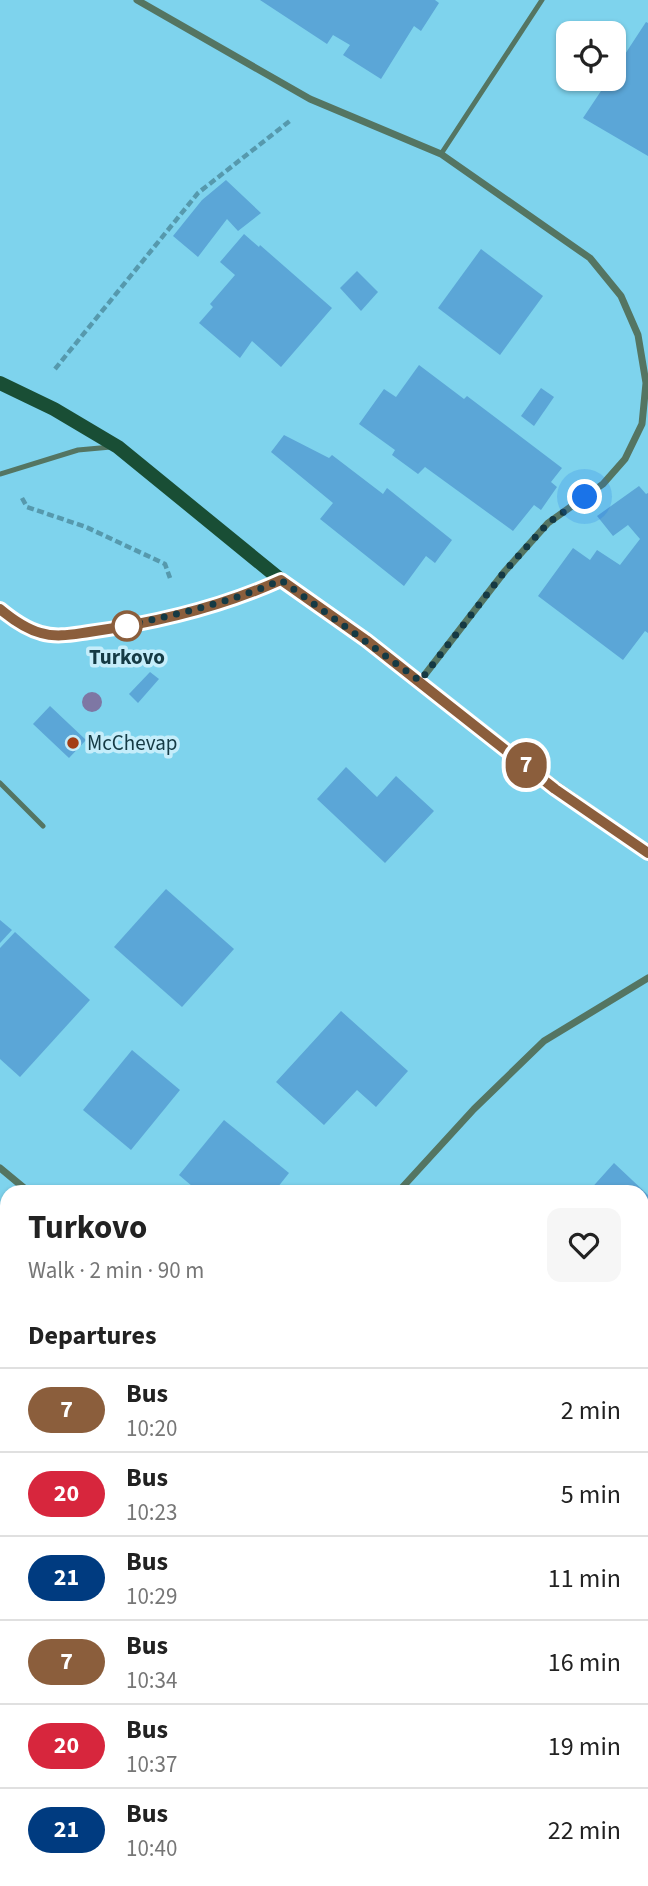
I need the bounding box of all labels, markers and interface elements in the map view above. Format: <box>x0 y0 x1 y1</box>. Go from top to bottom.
map controls <box>556 21 626 91</box>
button: locate <box>556 21 626 91</box>
your location <box>567 479 602 514</box>
marker: Turkovo <box>112 611 142 641</box>
place label: Turkovo <box>89 642 165 672</box>
place label: McChevap <box>87 728 177 758</box>
marker: McChevap <box>65 735 81 751</box>
line badge: 7 <box>503 742 549 788</box>
text: 7 <box>520 747 532 782</box>
text: Turkovo <box>28 1204 147 1251</box>
button: heart <box>547 1208 621 1282</box>
text: Walk · 2 min · 90 m <box>28 1254 204 1287</box>
text: Departures <box>28 1317 156 1354</box>
text: Bus <box>126 1375 168 1412</box>
text: 7 <box>60 1392 73 1427</box>
text: 2 min <box>561 1392 621 1429</box>
text: 10:20 <box>126 1412 177 1445</box>
text: Bus <box>126 1459 168 1496</box>
text: 20 <box>54 1476 79 1511</box>
text: 5 min <box>561 1476 621 1513</box>
text: 10:23 <box>126 1496 177 1529</box>
text: Bus <box>126 1543 168 1580</box>
text: 21 <box>54 1560 79 1595</box>
text: 11 min <box>548 1560 621 1597</box>
text: 10:29 <box>126 1580 177 1613</box>
text: Bus <box>126 1627 168 1664</box>
text: 7 <box>60 1644 73 1679</box>
text: 16 min <box>548 1644 621 1681</box>
text: 10:34 <box>126 1664 177 1697</box>
text: Bus <box>126 1711 168 1748</box>
text: 20 <box>54 1728 79 1763</box>
text: 19 min <box>548 1728 621 1765</box>
text: 10:37 <box>126 1748 177 1781</box>
text: Bus <box>126 1795 168 1832</box>
text: 21 <box>54 1812 79 1847</box>
text: 22 min <box>548 1812 621 1849</box>
text: 10:40 <box>126 1832 177 1865</box>

